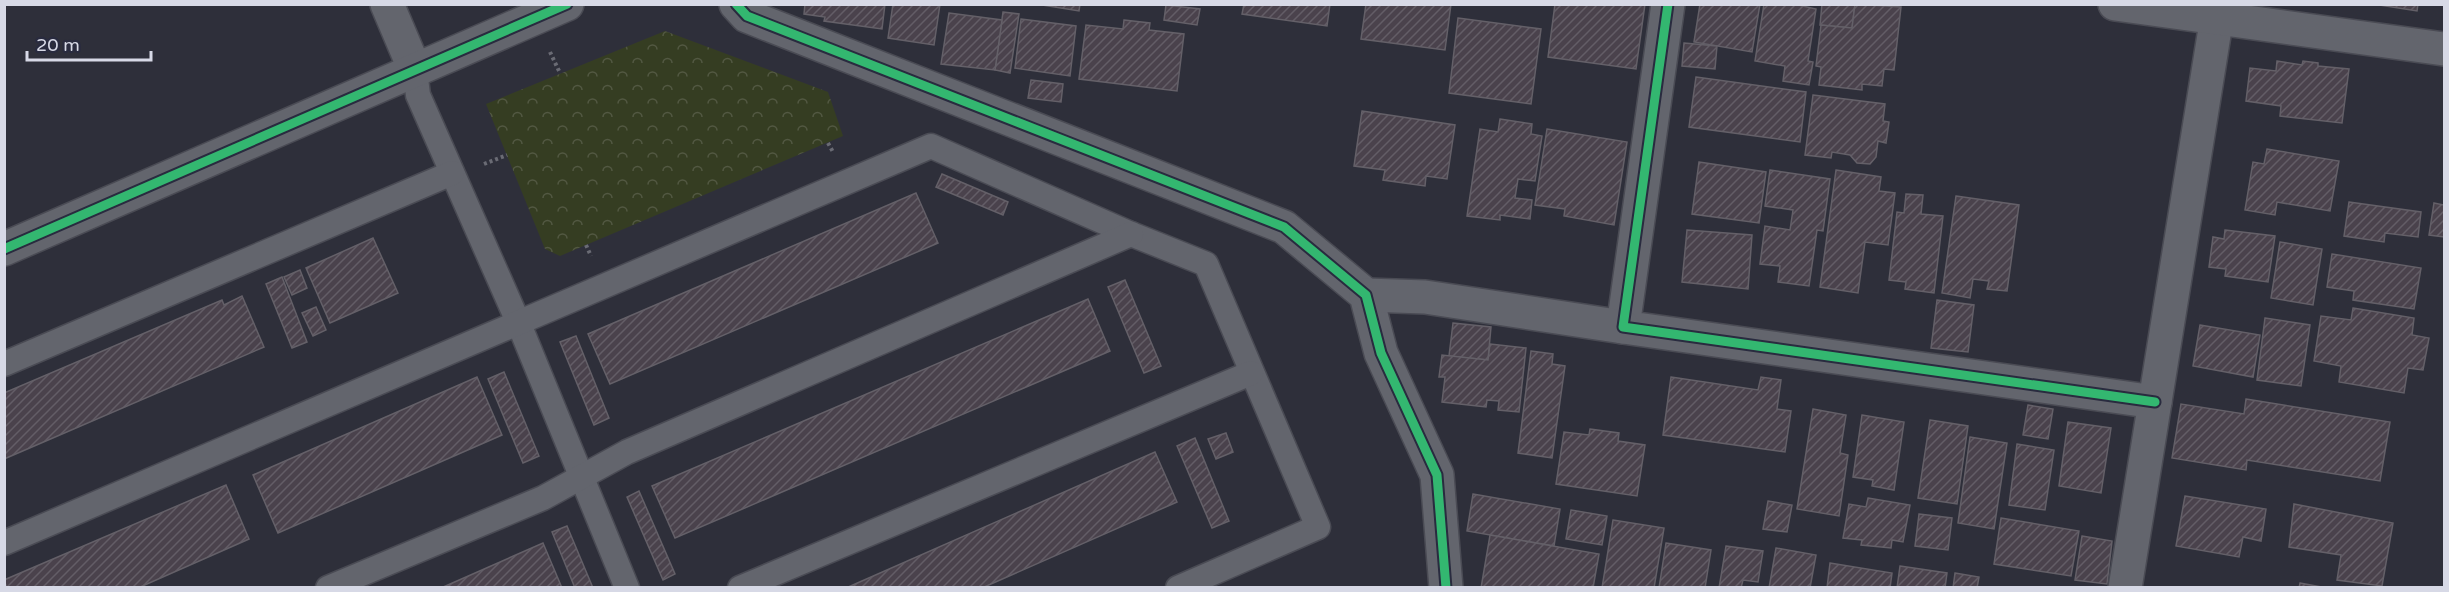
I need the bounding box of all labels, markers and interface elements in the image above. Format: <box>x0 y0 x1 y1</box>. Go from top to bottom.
scale bar <box>27 24 152 62</box>
text: 20 m <box>36 34 80 56</box>

